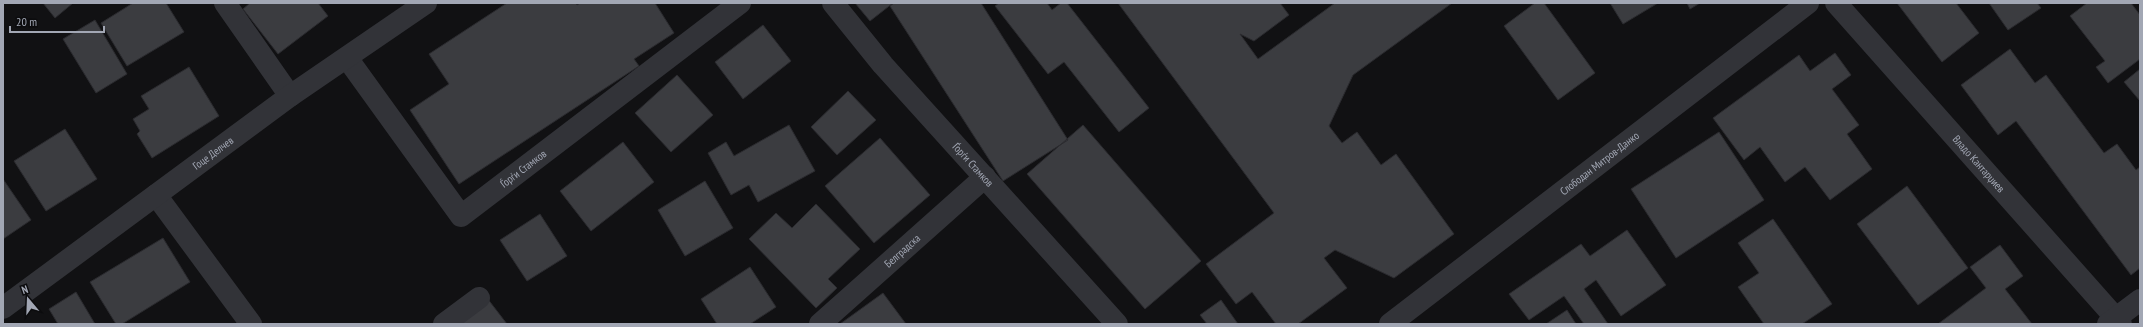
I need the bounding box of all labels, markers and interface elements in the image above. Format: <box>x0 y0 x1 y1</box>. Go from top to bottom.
scale bar <box>10 8 104 34</box>
text: 20 m <box>16 14 37 29</box>
street label: Слободан Митров-Данко <box>1557 128 1642 198</box>
street label: Владо Кантарџиев <box>1950 132 2008 196</box>
street label: Гоце Делчев <box>190 133 237 173</box>
street label: Ѓорѓи Стамков <box>950 140 997 190</box>
street label: Ѓорѓи Стамков <box>497 146 549 191</box>
street label: Белградска <box>881 231 923 271</box>
north arrow <box>8 279 48 319</box>
text: N <box>20 282 30 297</box>

